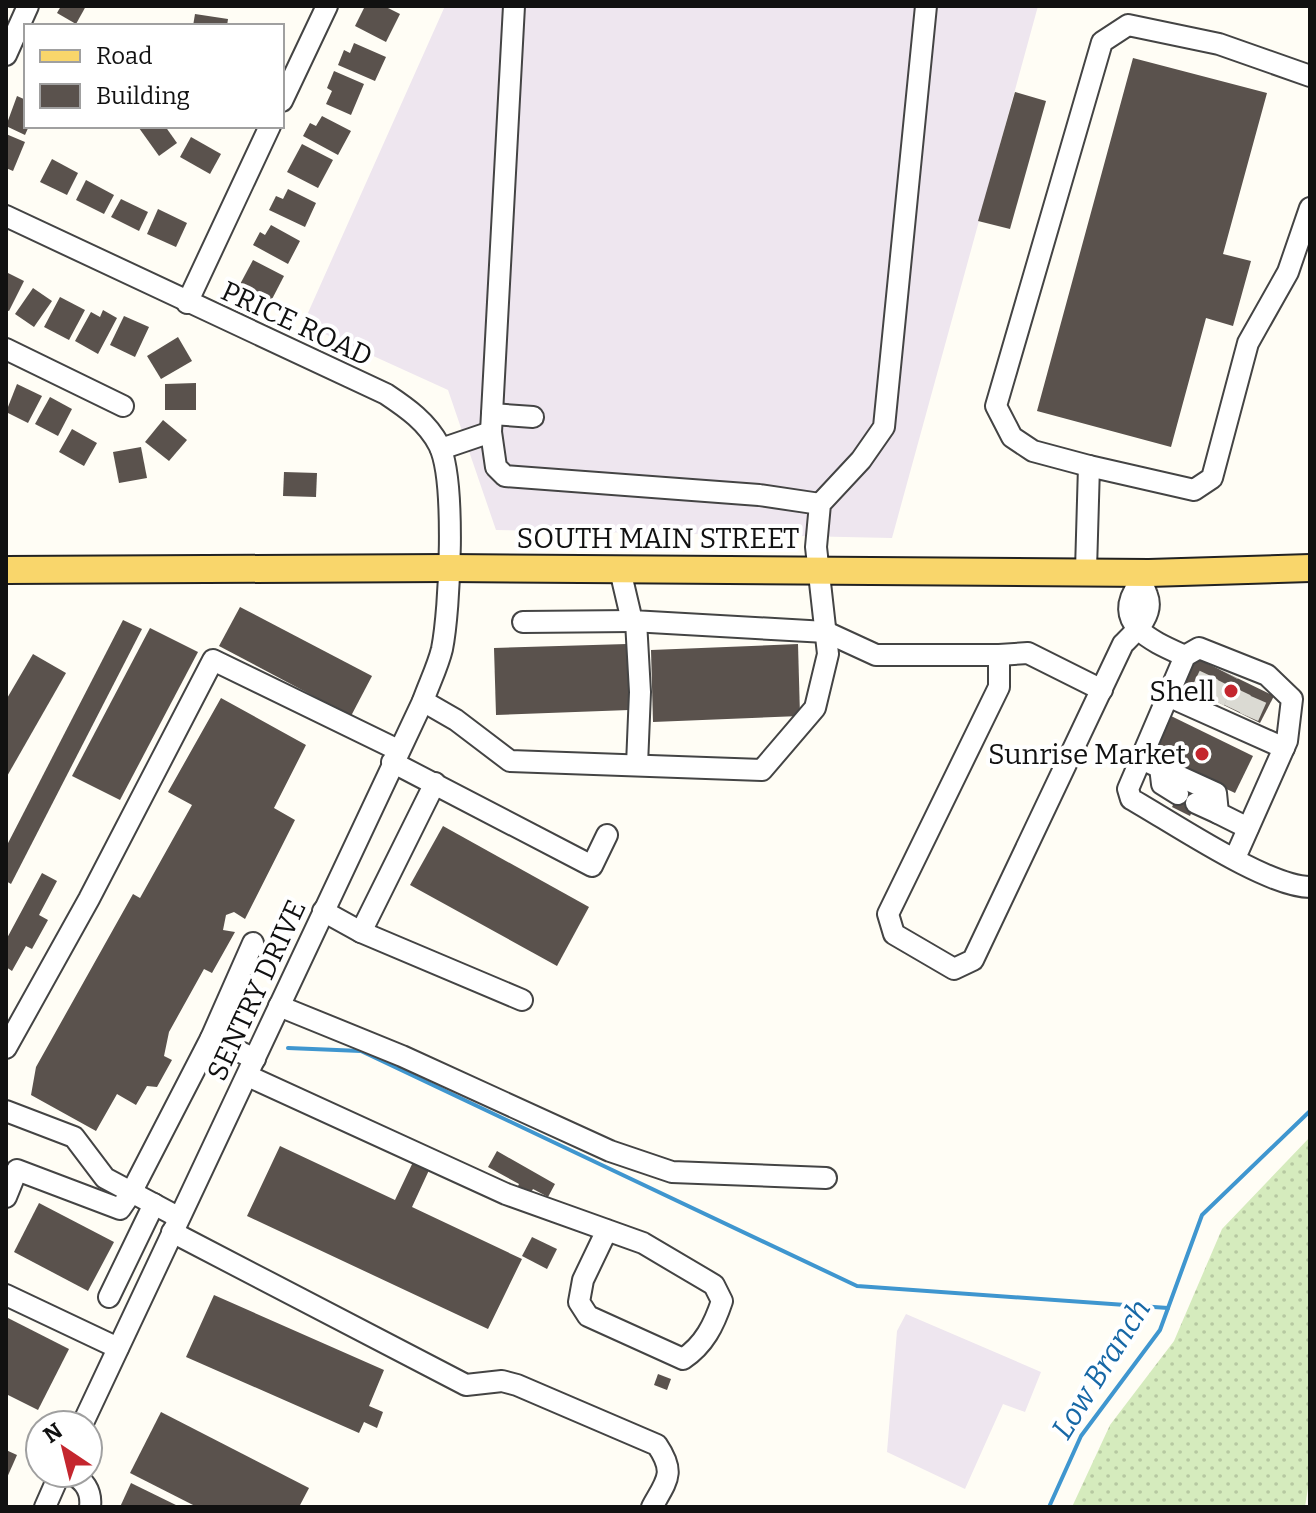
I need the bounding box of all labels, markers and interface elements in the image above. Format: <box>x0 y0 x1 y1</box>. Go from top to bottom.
legend <box>24 24 284 128</box>
text: Road <box>96 42 152 70</box>
text: Building <box>96 82 190 110</box>
street label: PRICE ROAD <box>216 274 377 373</box>
street label: SOUTH MAIN STREET <box>517 522 799 555</box>
place label: Shell <box>1149 675 1215 708</box>
marker: Shell <box>1222 682 1240 700</box>
place label: Sunrise Market <box>988 738 1186 771</box>
marker: Sunrise Market <box>1193 745 1211 763</box>
street label: SENTRY DRIVE <box>200 895 313 1086</box>
water label: Low Branch <box>1044 1293 1158 1445</box>
north arrow <box>24 1409 104 1489</box>
text: N <box>38 1417 68 1449</box>

